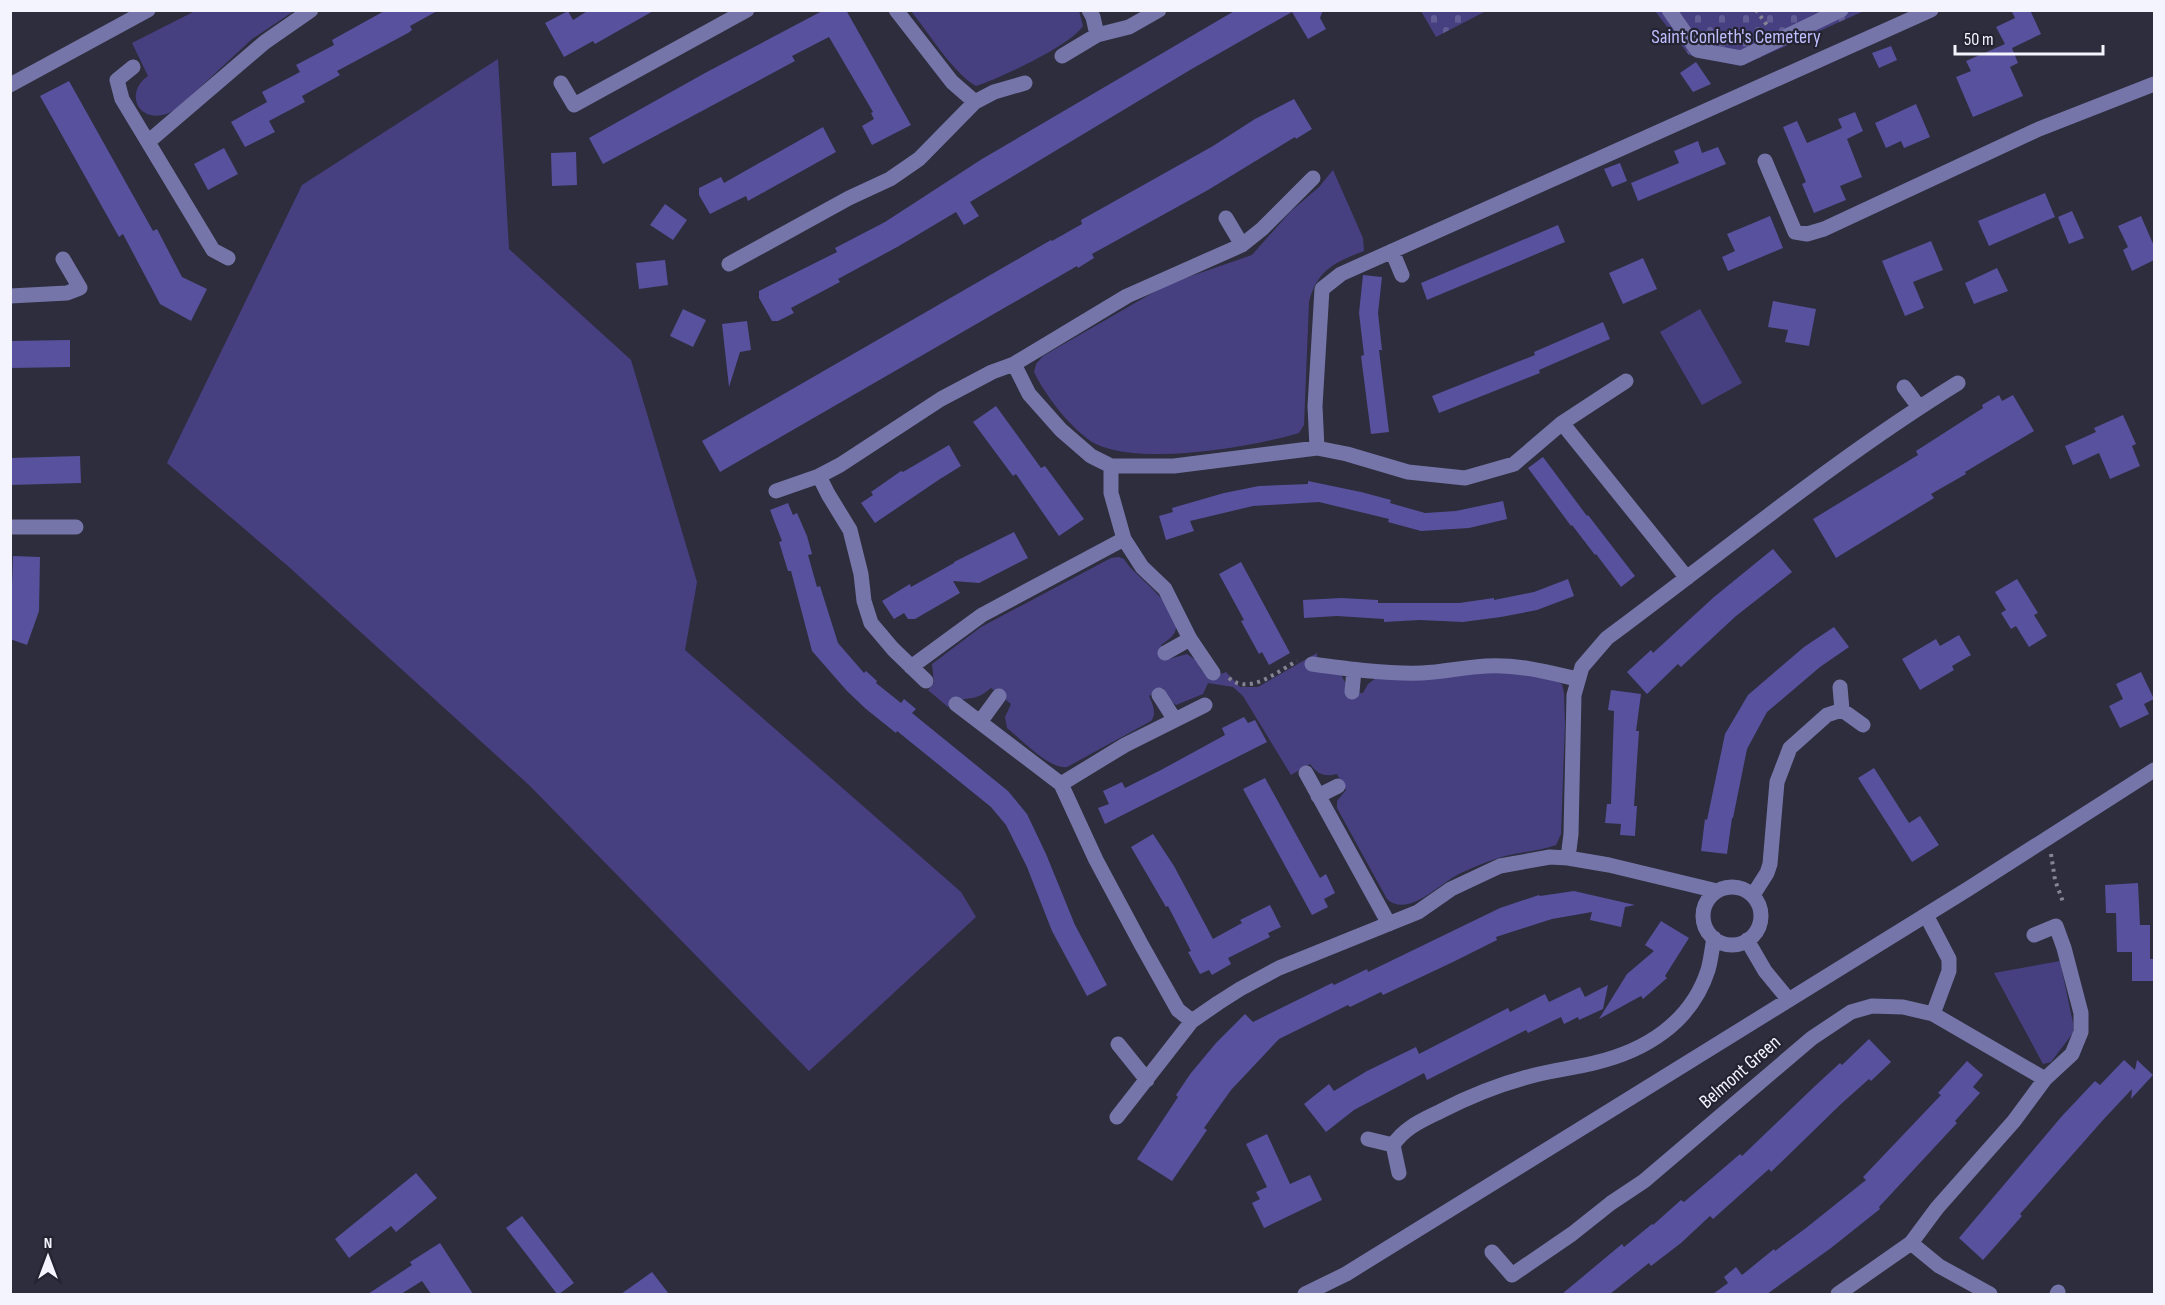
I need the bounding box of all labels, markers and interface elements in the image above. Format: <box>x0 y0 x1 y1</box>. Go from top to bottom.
scale bar <box>1955 18 2104 56</box>
park label: Saint Conleth's Cemetery <box>1651 25 1821 49</box>
text: 50 m <box>1964 29 1994 50</box>
street label: Belmont Green <box>1694 1030 1786 1114</box>
north arrow <box>18 1227 78 1287</box>
text: N <box>44 1234 52 1253</box>

